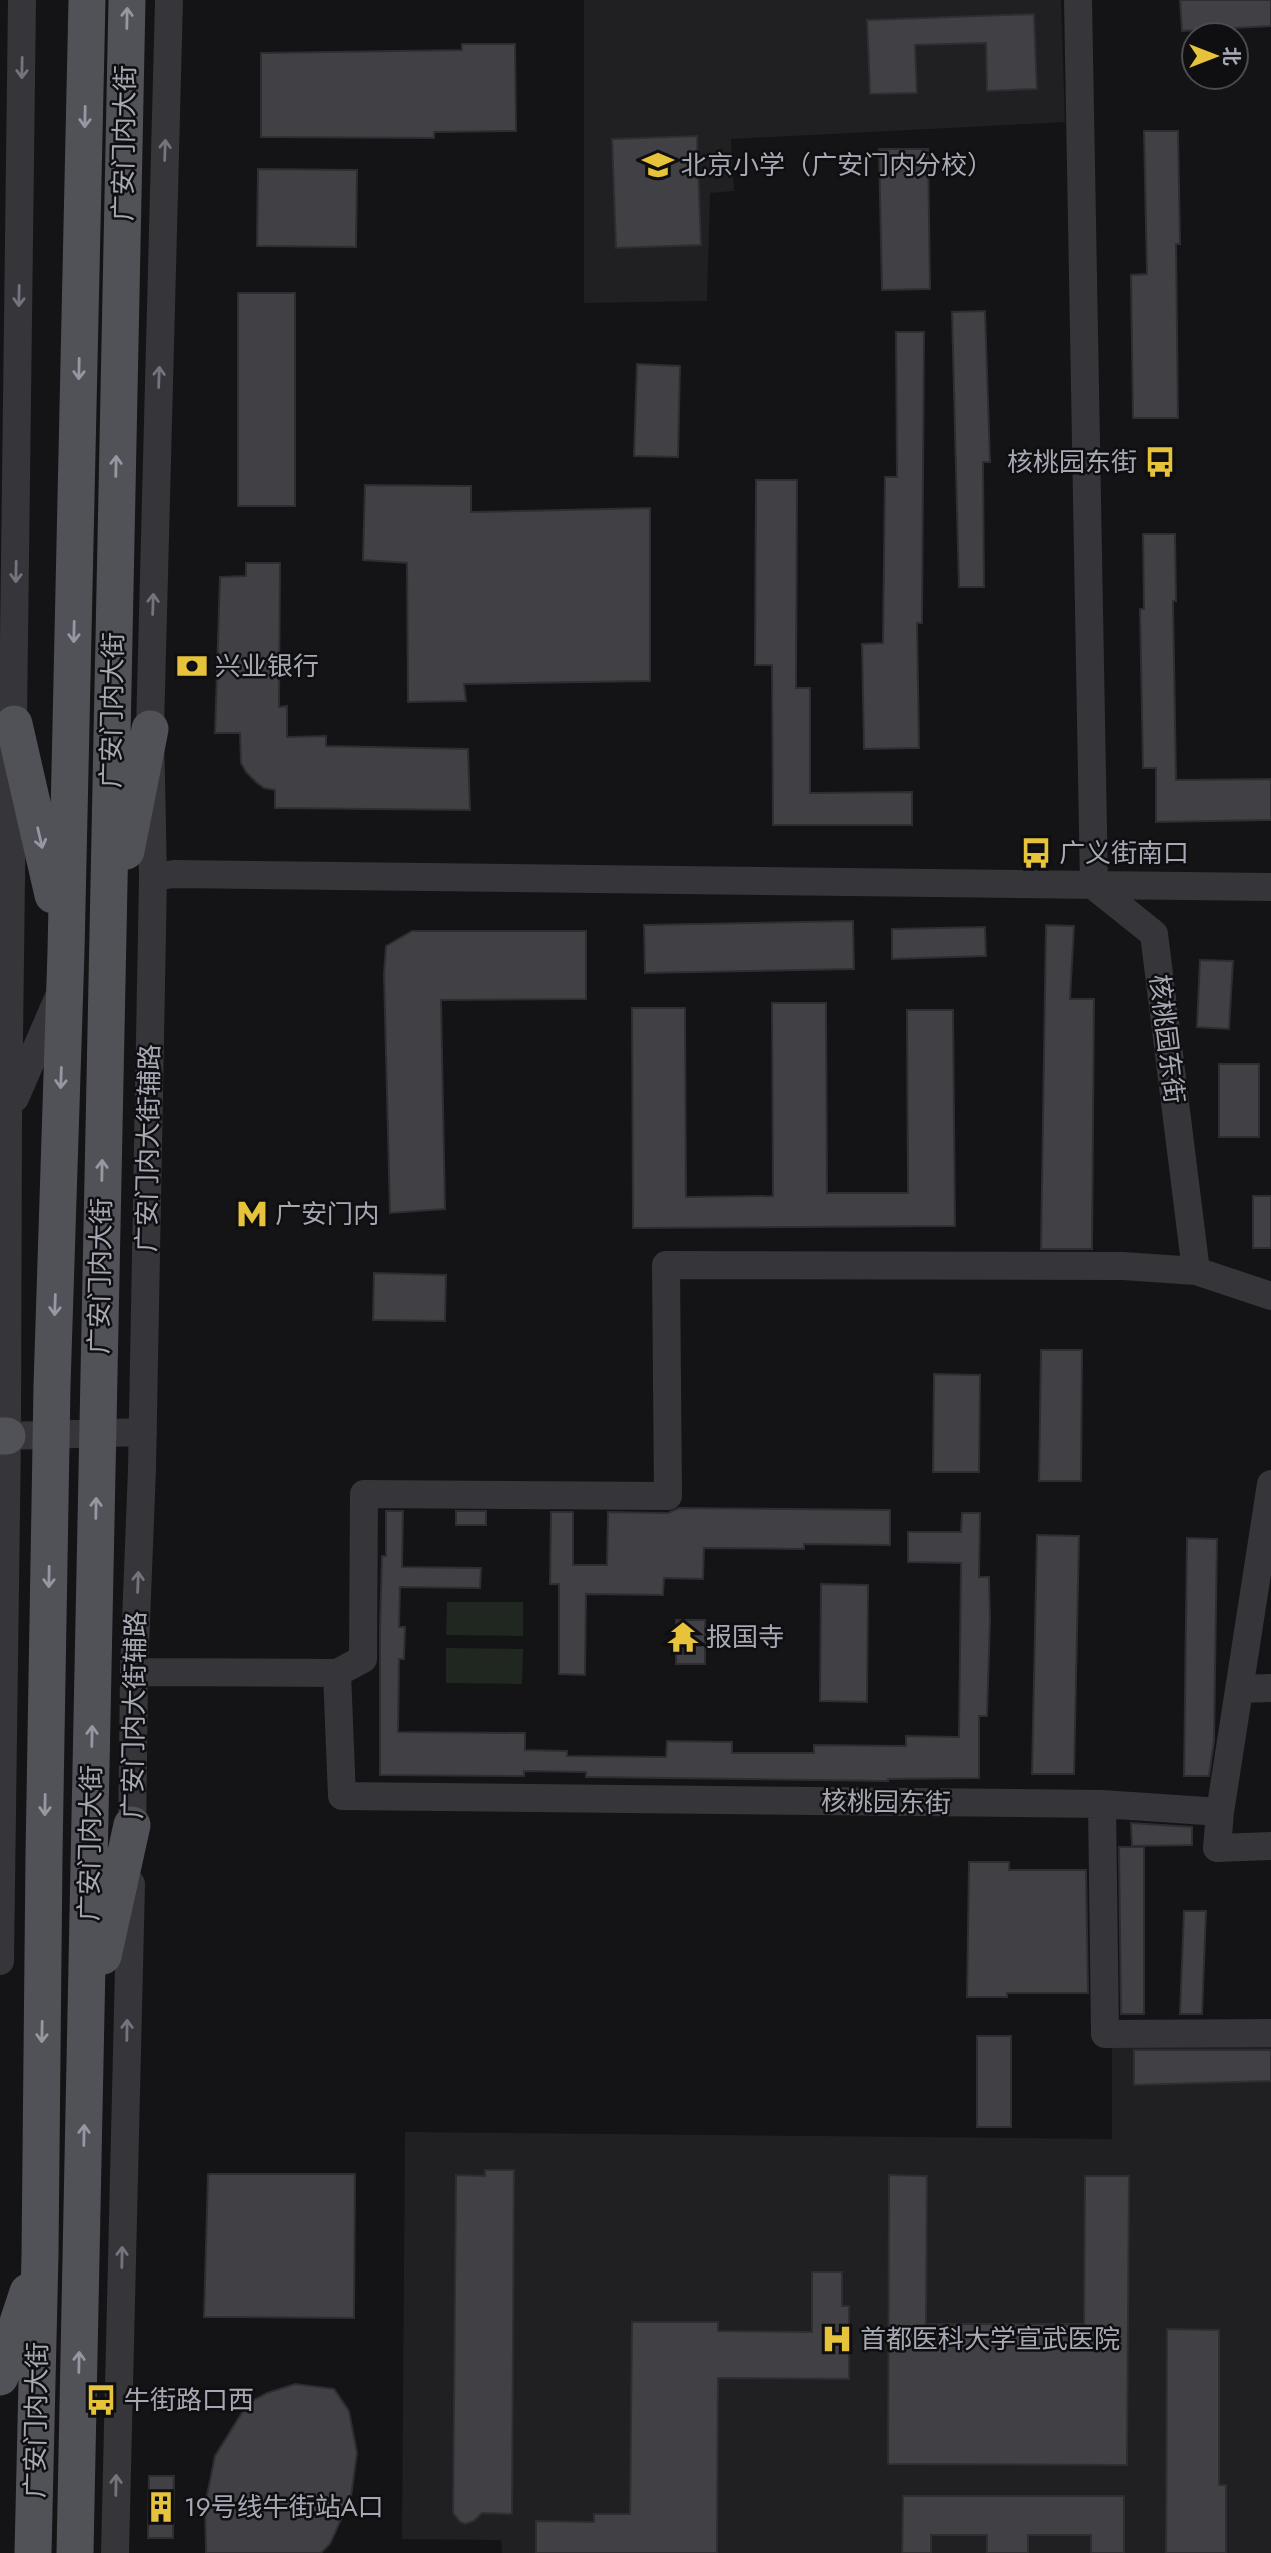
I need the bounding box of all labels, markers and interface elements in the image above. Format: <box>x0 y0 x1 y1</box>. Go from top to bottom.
one-way arrow <box>120 7 134 30</box>
north arrow <box>1180 21 1250 91</box>
text: 北 <box>1218 46 1245 66</box>
one-way arrow <box>15 56 28 79</box>
street label: 广安门内大街 <box>104 65 144 221</box>
one-way arrow <box>78 105 92 128</box>
one-way arrow <box>158 138 172 161</box>
place label: 北京小学（广安门内分校） <box>681 146 993 184</box>
school or university icon: 北京小学（广安门内分校） <box>641 148 675 182</box>
one-way arrow <box>12 284 26 307</box>
one-way arrow <box>73 357 86 380</box>
one-way arrow <box>152 366 166 389</box>
place label: 核桃园东街 <box>1007 443 1137 481</box>
bus stop icon: 核桃园东街 <box>1143 445 1177 479</box>
one-way arrow <box>110 455 123 478</box>
one-way arrow <box>9 560 23 583</box>
one-way arrow <box>146 593 159 616</box>
one-way arrow <box>67 620 80 643</box>
street label: 广安门内大街 <box>92 632 132 788</box>
place label: 兴业银行 <box>215 647 319 685</box>
bank icon: 兴业银行 <box>175 649 209 683</box>
one-way arrow <box>34 826 48 849</box>
place label: 广义街南口 <box>1059 834 1189 872</box>
bus stop icon: 广义街南口 <box>1019 836 1053 870</box>
street label: 核桃园东街 <box>1140 972 1194 1106</box>
street label: 广安门内大街辅路 <box>127 1044 169 1252</box>
one-way arrow <box>54 1066 68 1089</box>
one-way arrow <box>95 1158 109 1181</box>
place label: 广安门内 <box>275 1195 379 1233</box>
metro station icon: 广安门内 <box>235 1197 269 1231</box>
street label: 广安门内大街 <box>80 1198 120 1354</box>
one-way arrow <box>48 1294 62 1317</box>
one-way arrow <box>89 1497 103 1520</box>
one-way arrow <box>42 1566 56 1589</box>
one-way arrow <box>131 1571 144 1594</box>
street label: 广安门内大街辅路 <box>113 1611 155 1819</box>
place label: 报国寺 <box>706 1618 784 1656</box>
temple icon: 报国寺 <box>666 1620 700 1654</box>
one-way arrow <box>85 1725 98 1748</box>
street label: 广安门内大街 <box>70 1765 110 1921</box>
street label: 核桃园东街 <box>821 1782 951 1822</box>
one-way arrow <box>38 1793 51 1816</box>
one-way arrow <box>120 2019 134 2042</box>
one-way arrow <box>35 2021 49 2044</box>
one-way arrow <box>77 2124 90 2147</box>
one-way arrow <box>115 2246 128 2269</box>
place label: 首都医科大学宣武医院 <box>860 2320 1120 2358</box>
hospital icon: 首都医科大学宣武医院 <box>820 2322 854 2356</box>
street label: 广安门内大街 <box>16 2342 56 2498</box>
one-way arrow <box>72 2351 85 2374</box>
place label: 牛街路口西 <box>124 2381 254 2419</box>
bus stop icon: 牛街路口西 <box>84 2383 118 2417</box>
one-way arrow <box>110 2474 123 2497</box>
place label: 19号线牛街站A口 <box>184 2488 384 2526</box>
building icon: 19号线牛街站A口 <box>144 2490 178 2524</box>

